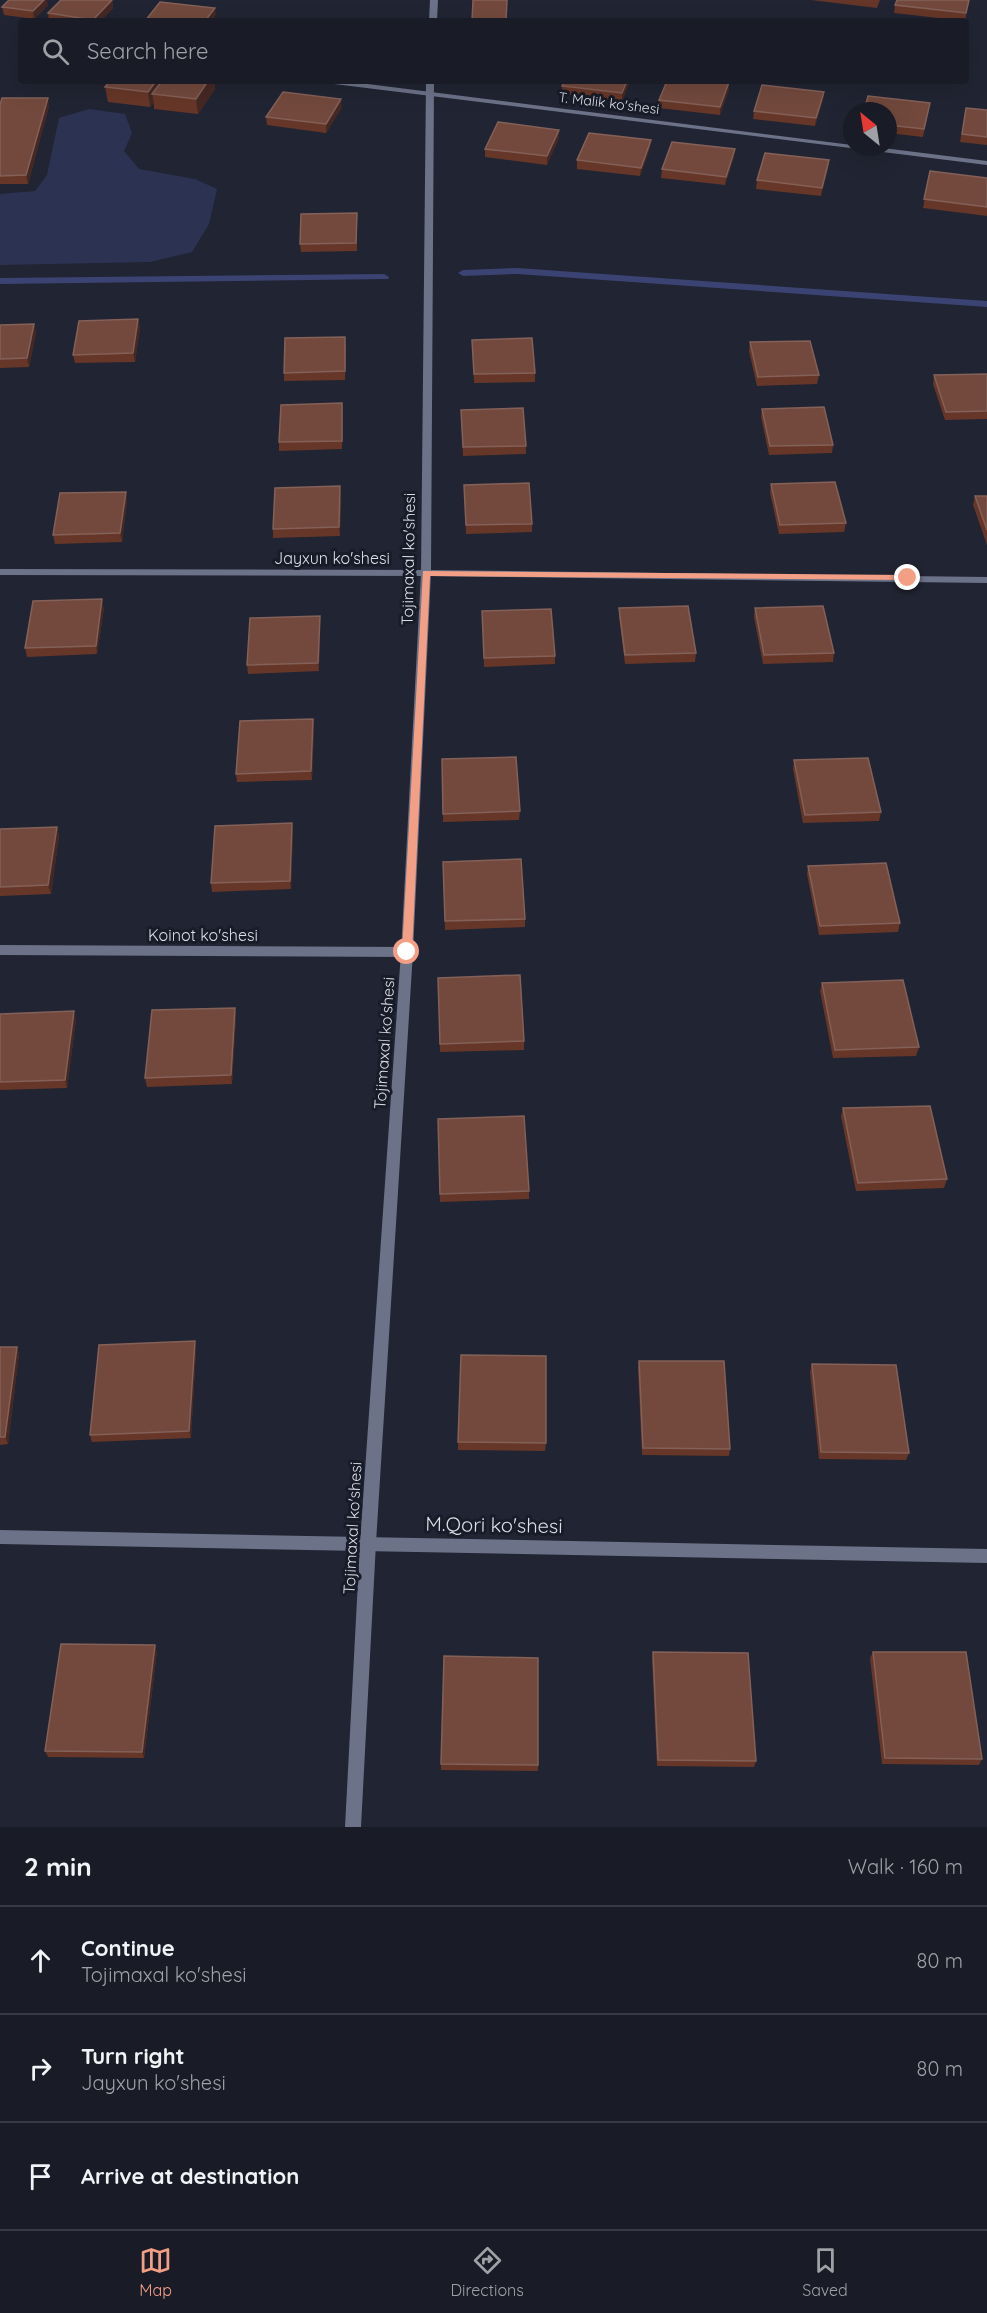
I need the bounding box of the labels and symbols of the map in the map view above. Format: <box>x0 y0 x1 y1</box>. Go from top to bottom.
street label: T. Malik ko'shesi <box>558 88 660 118</box>
north arrow <box>843 102 897 156</box>
street label: Tojimaxal ko'shesi <box>397 493 419 625</box>
street label: Jayxun ko'shesi <box>274 548 390 568</box>
route end <box>894 564 920 590</box>
street label: Koinot ko'shesi <box>148 925 258 945</box>
route start <box>393 938 419 964</box>
street label: Tojimaxal ko'shesi <box>369 976 399 1110</box>
street label: Tojimaxal ko'shesi <box>339 1461 365 1595</box>
street label: M.Qori ko'shesi <box>425 1511 563 1538</box>

